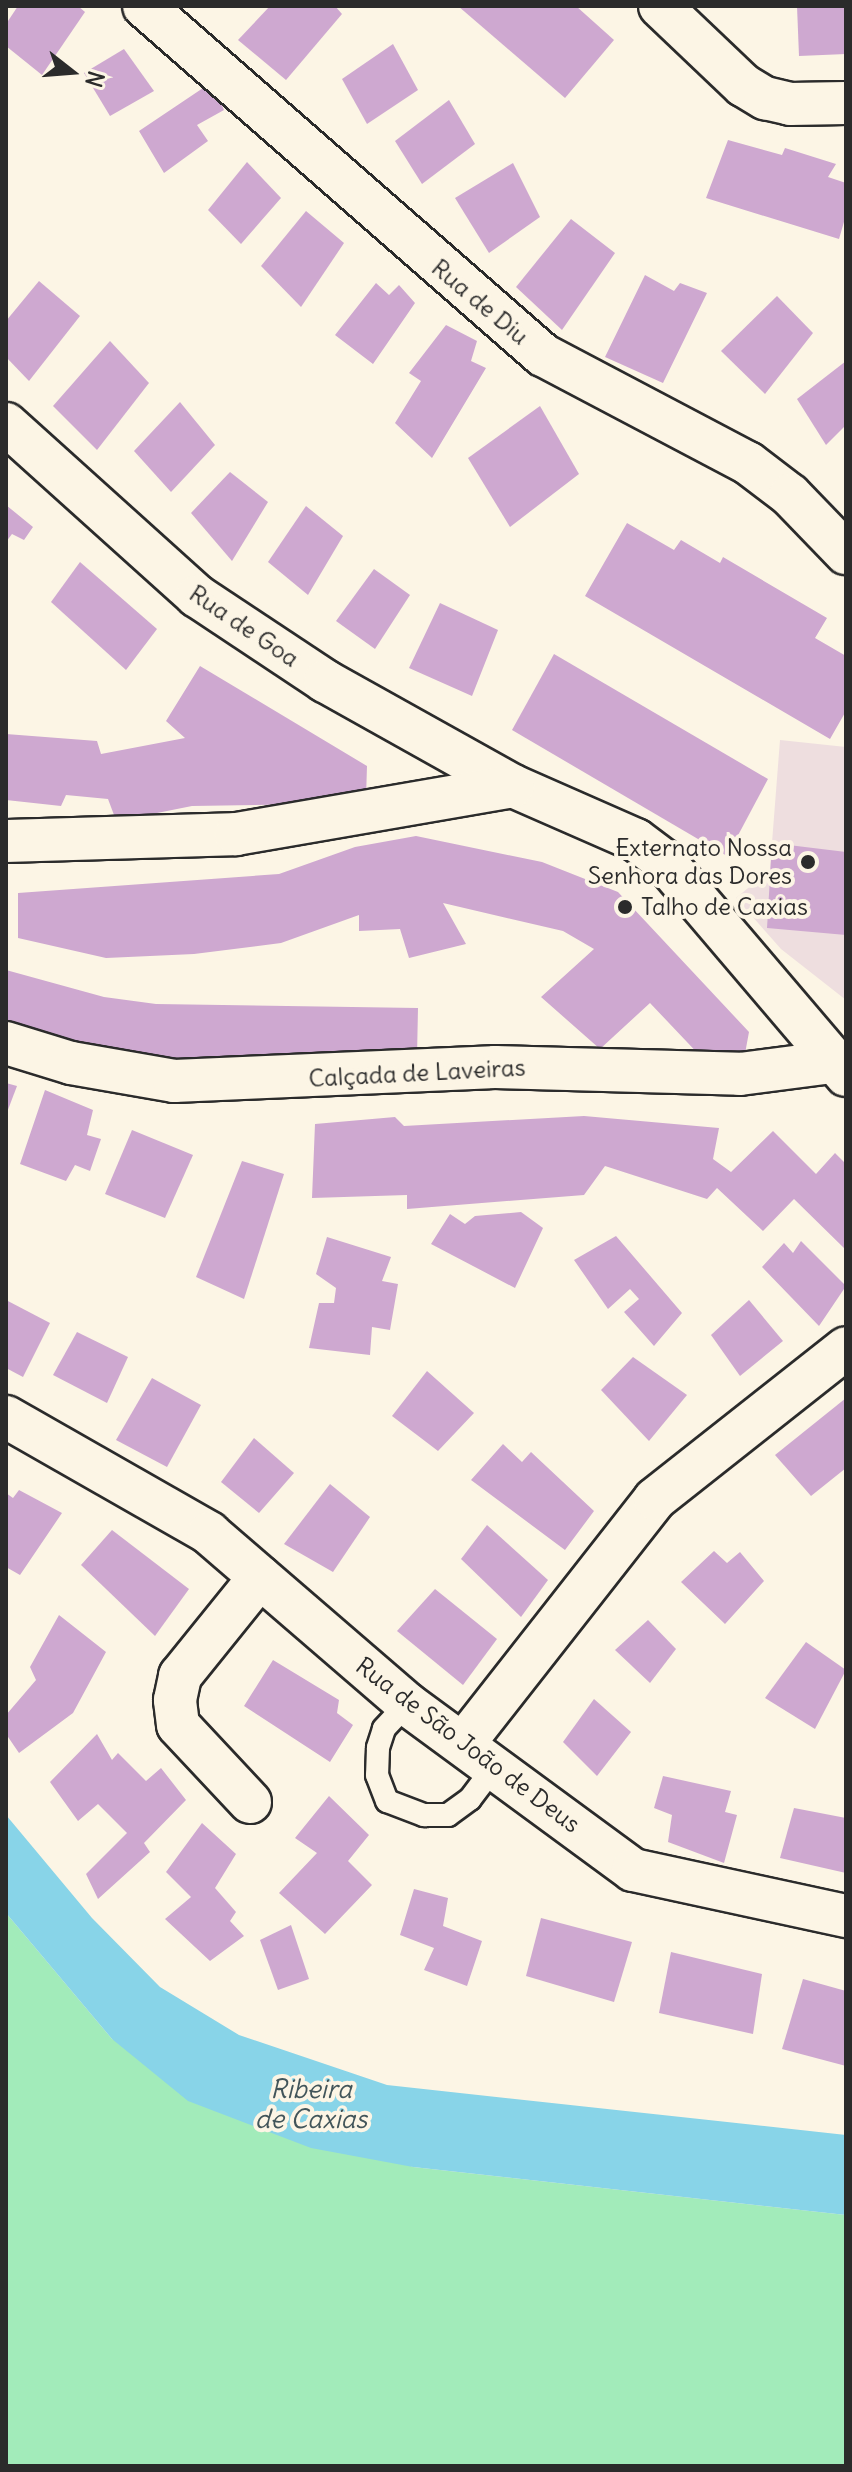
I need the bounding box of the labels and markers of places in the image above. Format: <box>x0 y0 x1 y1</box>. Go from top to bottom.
place label: Externato Nossa Senhora das Dores <box>588 834 792 890</box>
marker: Externato Nossa Senhora das Dores <box>799 853 817 871</box>
place label: Talho de Caxias <box>641 893 808 921</box>
marker: Talho de Caxias <box>616 898 634 916</box>

